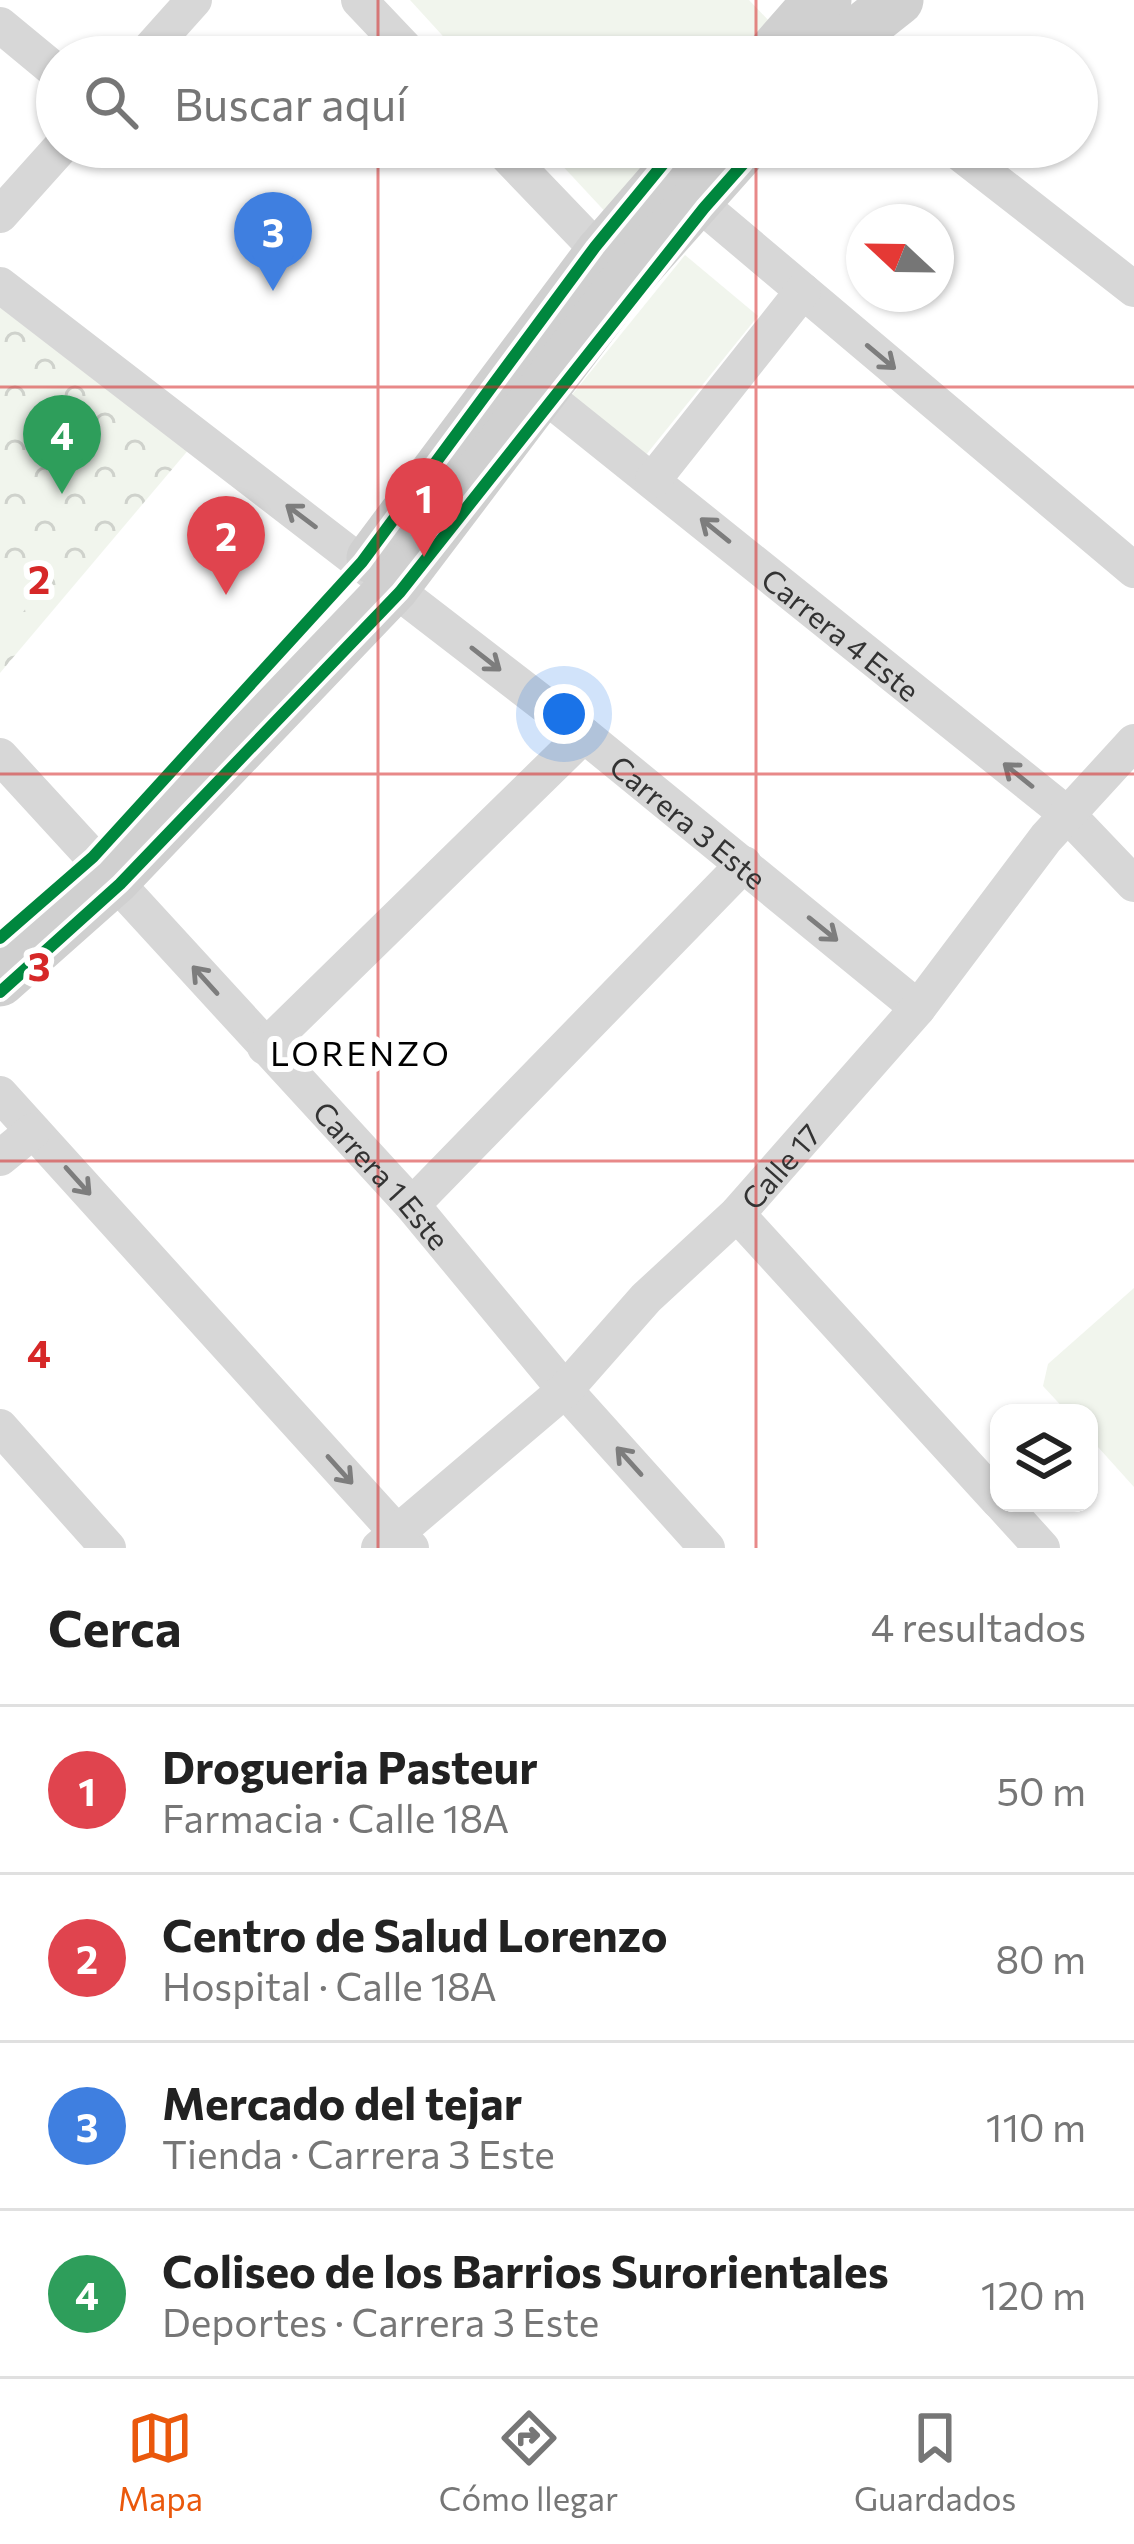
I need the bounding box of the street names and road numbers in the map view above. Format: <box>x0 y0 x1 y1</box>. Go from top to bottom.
street label: Carrera 4 Este <box>755 559 928 708</box>
street label: Carrera 3 Este <box>604 746 775 896</box>
street label: Carrera 1 Este <box>307 1093 459 1256</box>
street label: Calle 17 <box>732 1115 827 1216</box>

